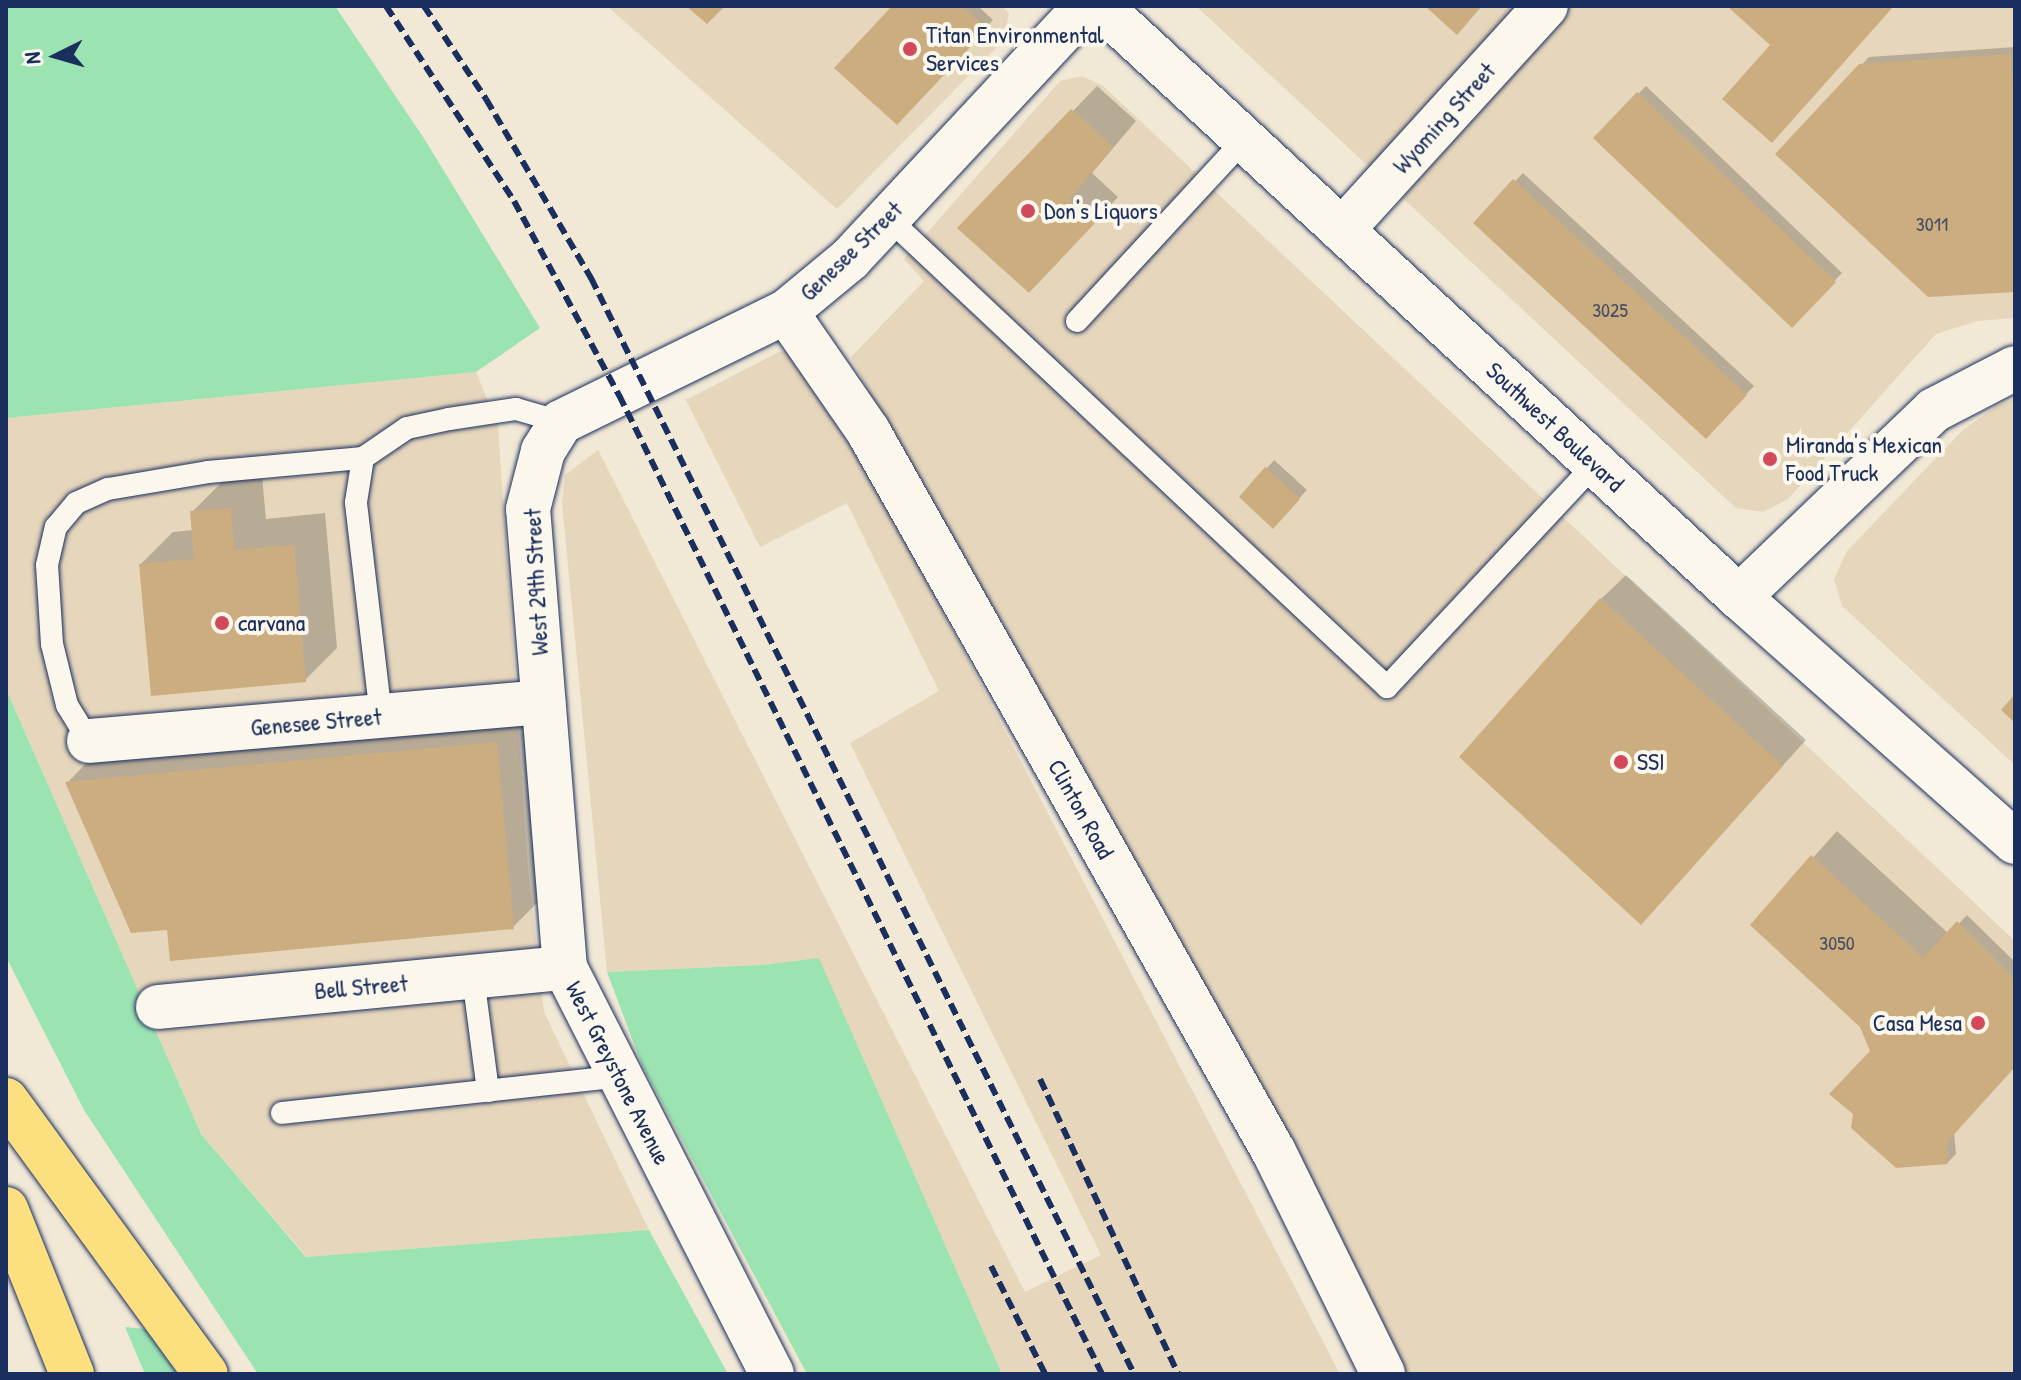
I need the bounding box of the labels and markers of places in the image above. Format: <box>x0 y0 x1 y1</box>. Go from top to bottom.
place label: Titan Environmental Services <box>926 21 1104 77</box>
marker: Titan Environmental Services <box>901 40 919 58</box>
place label: Don's Liquors <box>1044 197 1158 225</box>
marker: Don's Liquors <box>1019 202 1037 220</box>
place label: Miranda's Mexican Food Truck <box>1786 431 1942 487</box>
marker: Miranda's Mexican Food Truck <box>1761 450 1779 468</box>
place label: carvana <box>238 609 305 637</box>
marker: carvana <box>213 614 231 632</box>
place label: SSI <box>1637 748 1665 776</box>
marker: SSI <box>1612 753 1630 771</box>
place label: Casa Mesa <box>1873 1009 1962 1037</box>
marker: Casa Mesa <box>1969 1014 1987 1032</box>

